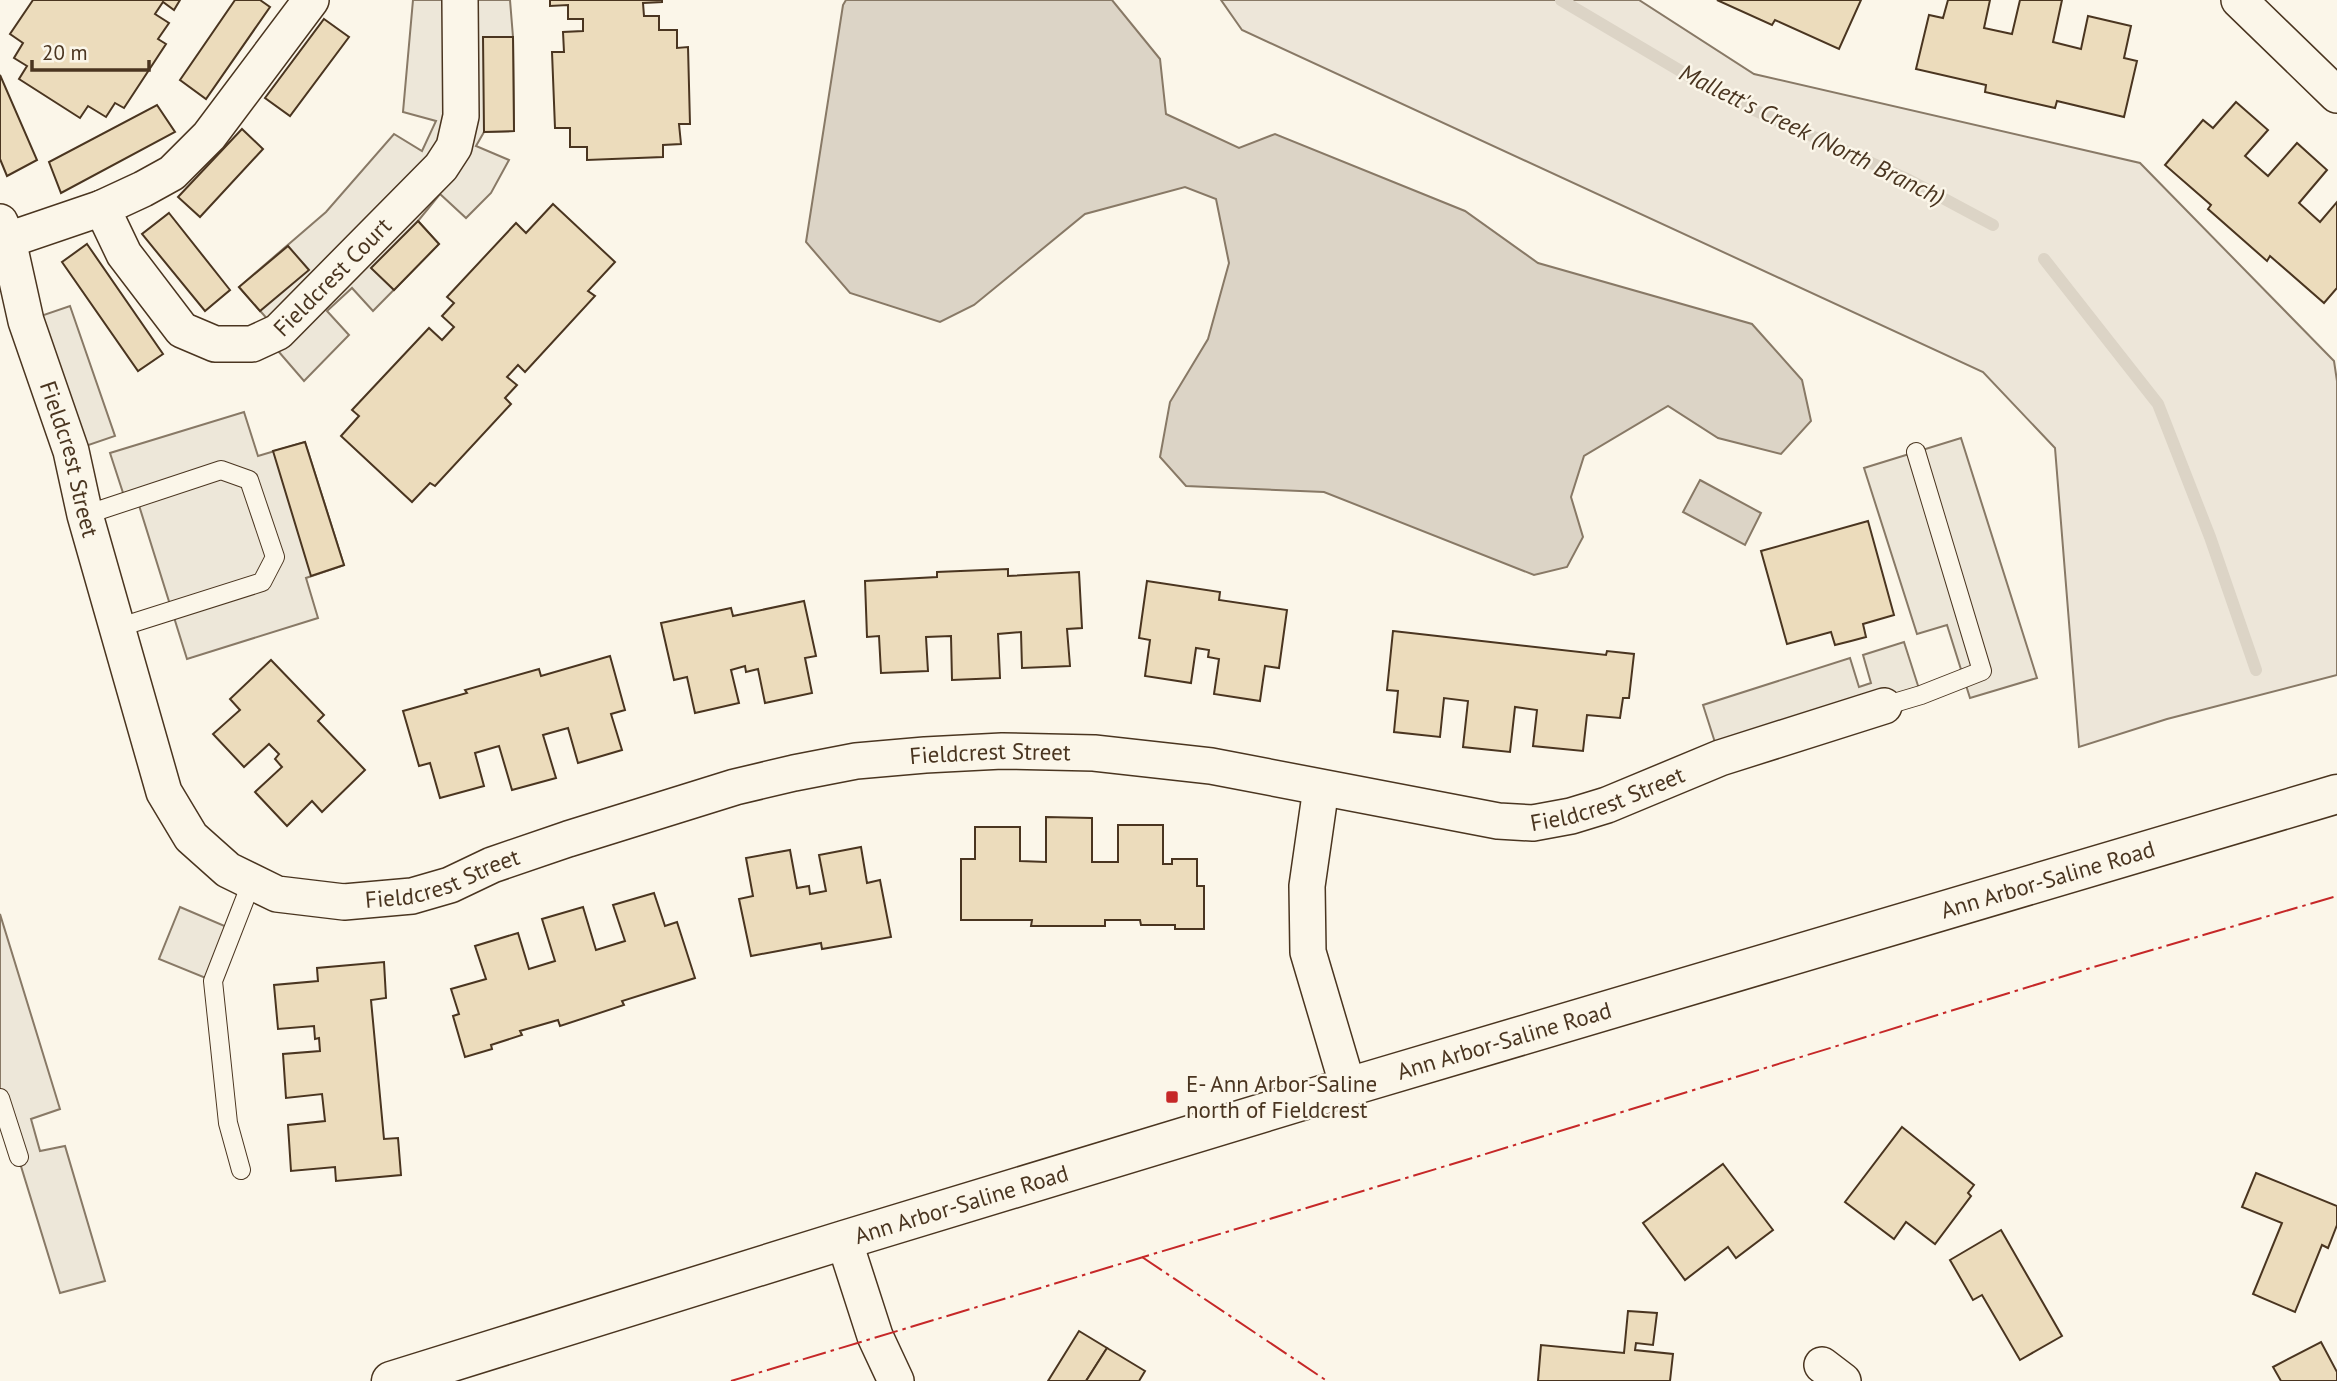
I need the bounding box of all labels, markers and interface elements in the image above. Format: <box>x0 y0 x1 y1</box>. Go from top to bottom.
scale bar <box>32 28 149 72</box>
text: 20 m <box>42 39 88 66</box>
water label: Mallett's Creek (North Branch) <box>1674 57 1950 212</box>
street label: Fieldcrest Court <box>267 211 397 342</box>
street label: Fieldcrest Street <box>34 377 106 541</box>
street label: Fieldcrest Street <box>908 736 1071 770</box>
street label: Fieldcrest Street <box>1528 759 1689 837</box>
street label: Ann Arbor-Saline Road <box>1937 834 2158 925</box>
street label: Fieldcrest Street <box>364 842 523 914</box>
street label: Ann Arbor-Saline Road <box>1394 995 1615 1086</box>
place label: E- Ann Arbor-Saline north of Fieldcrest <box>1186 1069 1377 1124</box>
marker: E- Ann Arbor-Saline north of Fieldcrest <box>1164 1089 1180 1105</box>
street label: Ann Arbor-Saline Road <box>851 1158 1072 1250</box>

